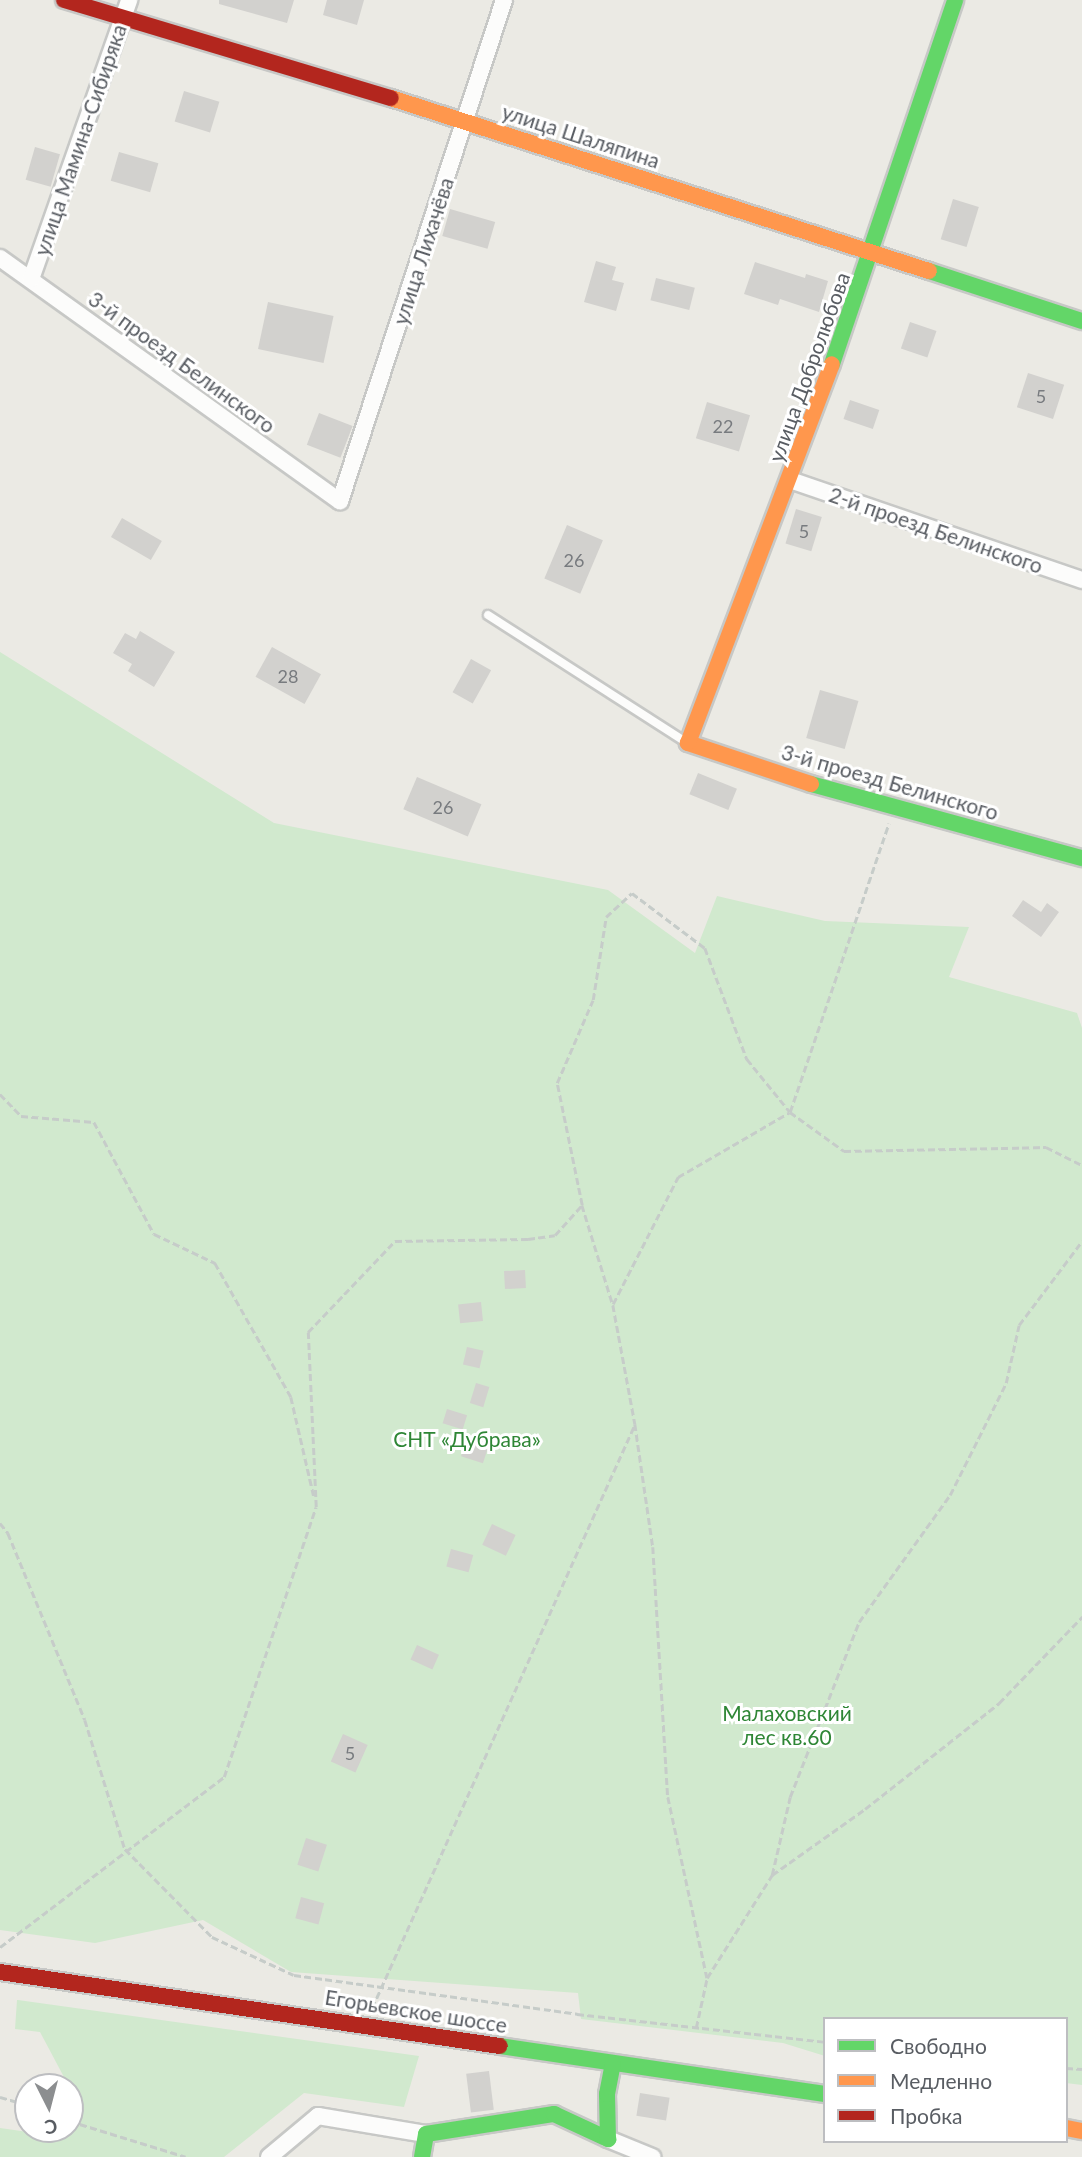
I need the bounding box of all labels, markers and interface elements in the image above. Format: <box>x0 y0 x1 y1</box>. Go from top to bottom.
street label: улица Мамина-Сибиряка <box>29 21 131 259</box>
street label: улица Шаляпина <box>499 99 663 173</box>
street label: улица Лихачёва <box>387 174 459 328</box>
street label: улица Добролюбова <box>763 269 855 465</box>
street label: 3-й проезд Белинского <box>84 286 280 438</box>
house number: 5 <box>1036 385 1046 407</box>
house number: 22 <box>713 415 733 437</box>
street label: 2-й проезд Белинского <box>826 482 1046 578</box>
house number: 5 <box>799 520 809 542</box>
house number: 26 <box>564 549 584 571</box>
house number: 28 <box>278 665 298 687</box>
street label: 3-й проезд Белинского <box>779 739 1001 825</box>
house number: 26 <box>433 796 453 818</box>
park label: СНТ «Дубрава» <box>393 1426 541 1452</box>
park label: Малаховский лес кв.60 <box>722 1700 852 1750</box>
house number: 5 <box>345 1742 355 1764</box>
street label: Егорьевское шоссе <box>323 1984 509 2038</box>
legend <box>823 2017 1068 2143</box>
text: Свободно <box>890 2033 987 2058</box>
text: Медленно <box>890 2068 992 2093</box>
north arrow <box>14 2073 84 2143</box>
text: Пробка <box>890 2103 963 2128</box>
text: С <box>44 2115 59 2139</box>

